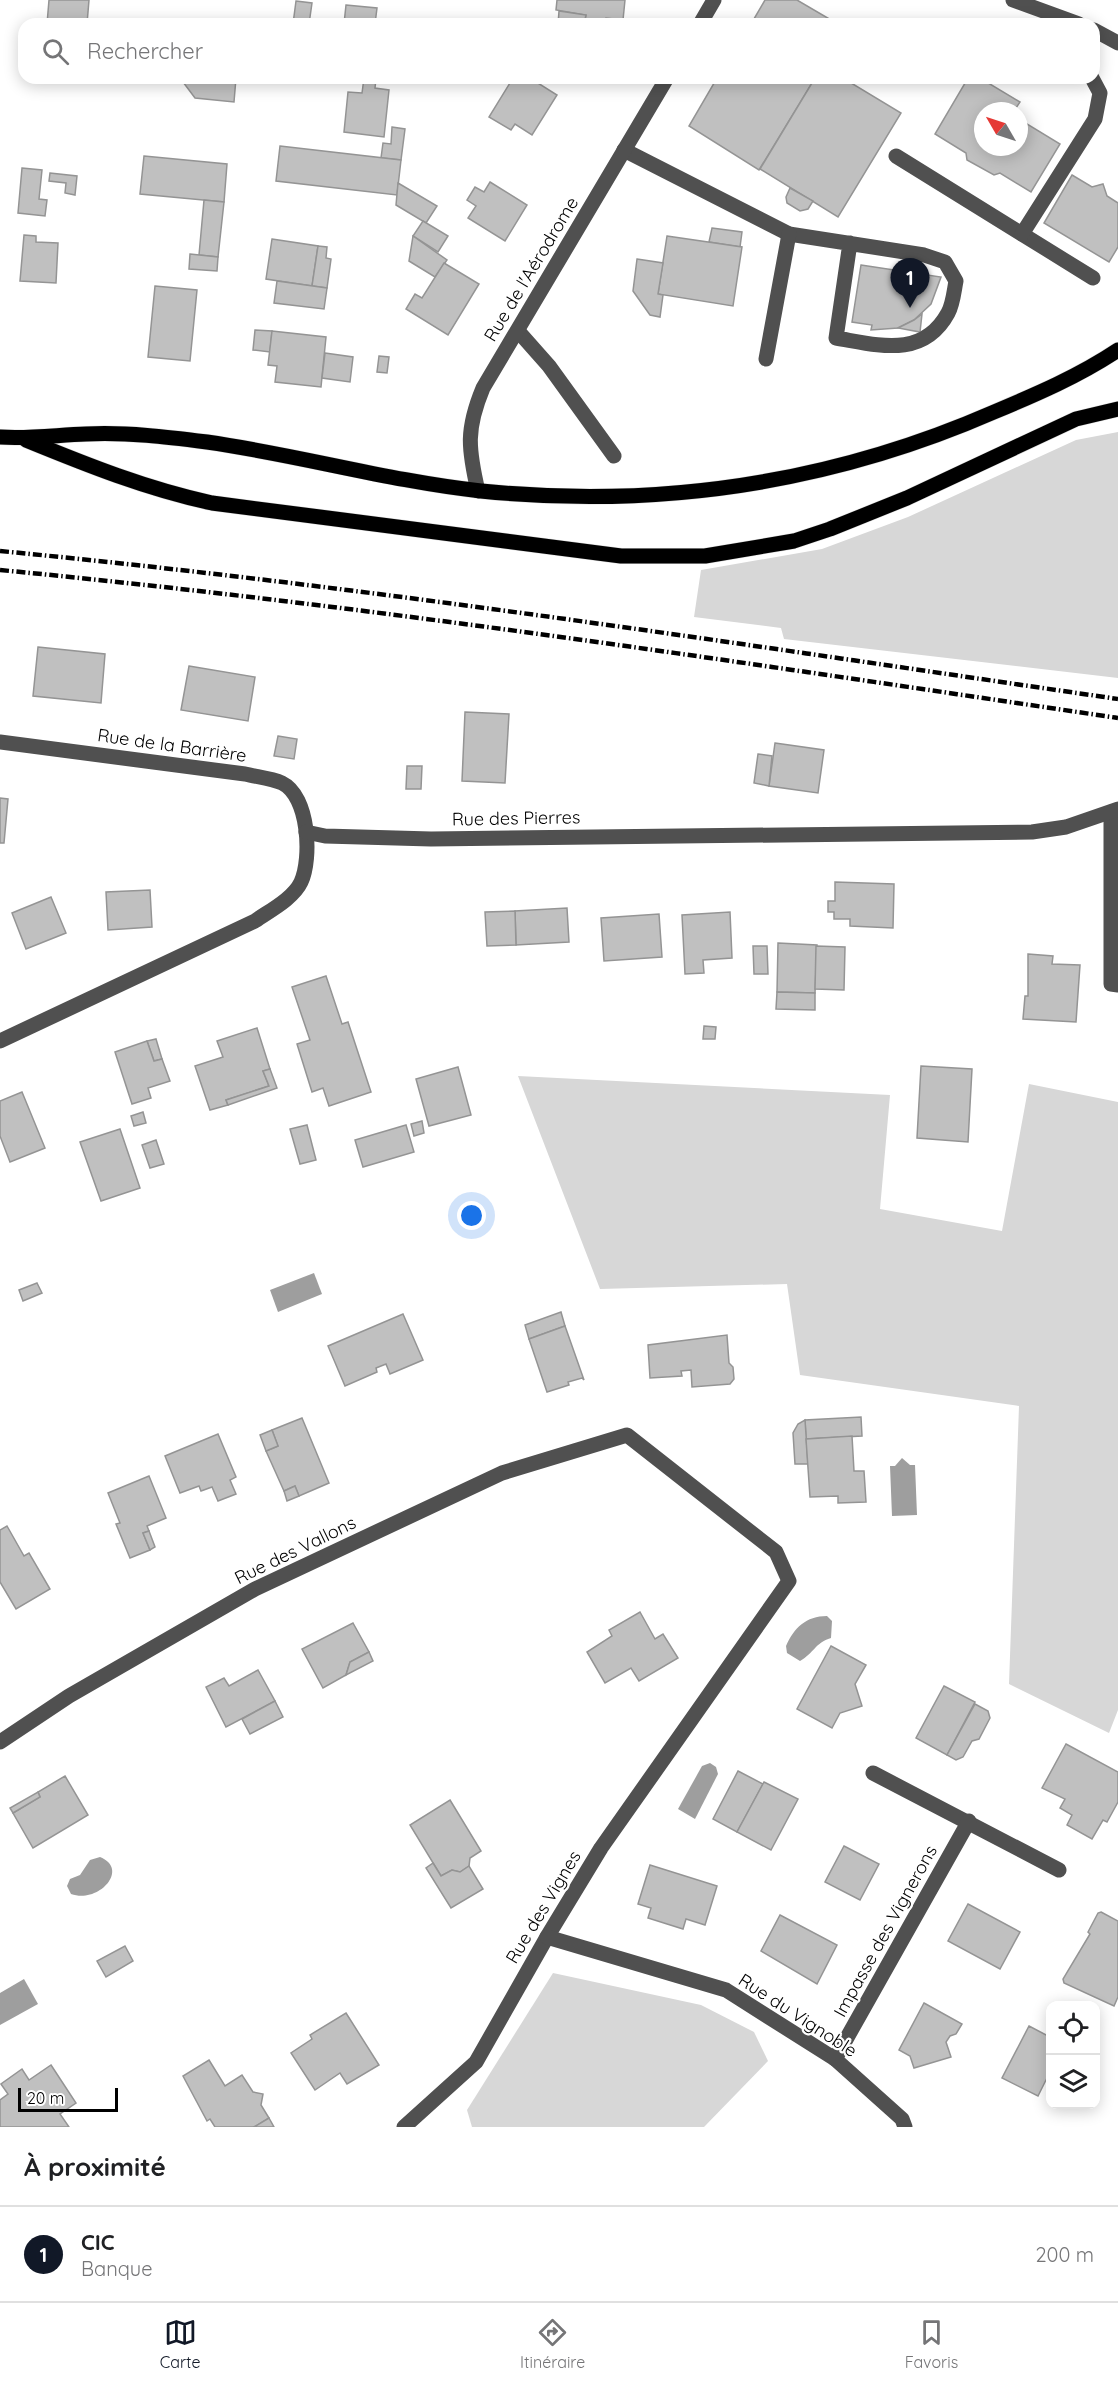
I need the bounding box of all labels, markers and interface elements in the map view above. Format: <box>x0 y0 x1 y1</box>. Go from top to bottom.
search box <box>18 18 1100 84</box>
icon: search <box>39 35 72 68</box>
text: Rechercher <box>87 37 203 65</box>
north arrow <box>974 102 1028 156</box>
street label: Rue de l'Aérodrome <box>479 192 583 346</box>
pin: 1 <box>890 258 930 308</box>
street label: Rue de la Barrière <box>96 723 248 767</box>
street label: Rue des Pierres <box>452 805 580 831</box>
your location <box>457 1201 486 1230</box>
street label: Rue des Vallons <box>231 1511 359 1589</box>
street label: Impasse des Vignerons <box>828 1841 942 2021</box>
street label: Rue des Vignes <box>500 1846 586 1968</box>
street label: Rue du Vignoble <box>734 1968 862 2062</box>
map controls <box>1046 2001 1100 2109</box>
button: locate <box>1046 2001 1100 2055</box>
button: layers <box>1046 2055 1100 2109</box>
scale bar <box>18 2085 118 2112</box>
text: 20 m <box>27 2088 64 2108</box>
text: À proximité <box>24 2150 166 2183</box>
text: CIC <box>81 2228 115 2256</box>
text: 1 <box>40 2242 47 2267</box>
text: 200 m <box>1035 2242 1094 2267</box>
text: Banque <box>81 2256 153 2281</box>
tab: Carte <box>160 2316 201 2372</box>
tab: Itinéraire <box>520 2316 585 2372</box>
tab: Favoris <box>905 2316 958 2372</box>

